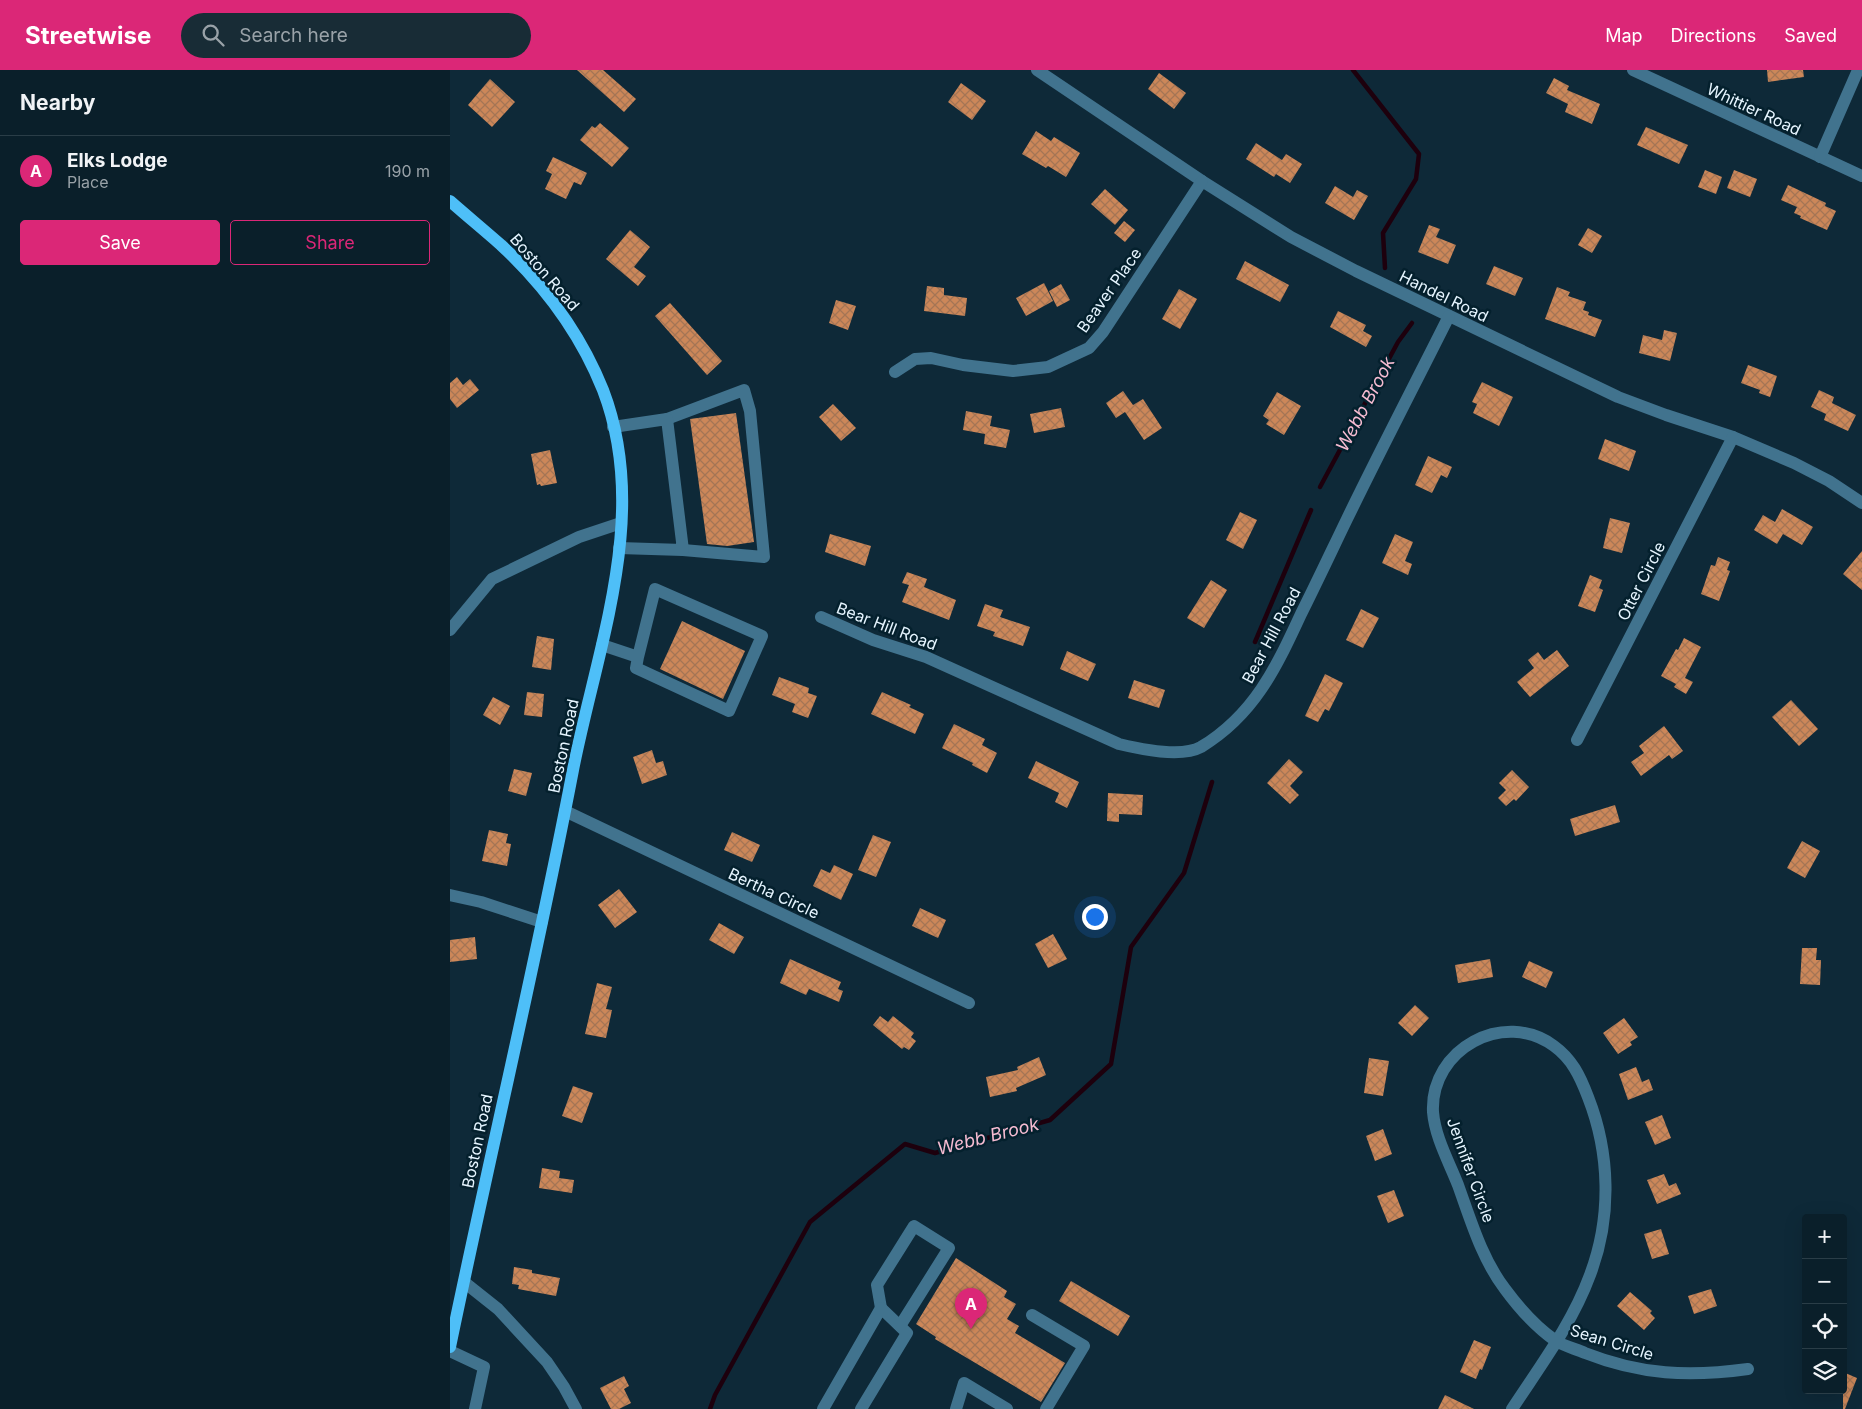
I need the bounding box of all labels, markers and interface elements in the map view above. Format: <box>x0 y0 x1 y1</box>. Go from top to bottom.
search box <box>181 13 531 58</box>
text: Streetwise <box>25 21 151 50</box>
icon: search <box>199 21 227 49</box>
text: Search here <box>239 24 348 47</box>
text: Map <box>1605 25 1643 46</box>
text: Directions <box>1671 25 1756 46</box>
text: Saved <box>1784 25 1837 46</box>
street label: Whittier Road <box>1704 78 1804 140</box>
text: Nearby <box>20 90 95 115</box>
text: Elks Lodge <box>67 149 168 172</box>
text: A <box>30 161 42 181</box>
text: 190 m <box>385 161 430 181</box>
text: Place <box>67 172 109 192</box>
button: Save <box>20 220 220 265</box>
button: Share <box>230 220 430 265</box>
street label: Boston Road <box>506 229 584 315</box>
street label: Beaver Place <box>1072 244 1146 336</box>
street label: Handel Road <box>1396 266 1492 326</box>
water label: Webb Brook <box>1331 352 1399 455</box>
street label: Otter Circle <box>1613 538 1669 624</box>
street label: Bear Hill Road <box>1237 583 1305 687</box>
street label: Bear Hill Road <box>834 598 940 654</box>
street label: Boston Road <box>543 697 583 795</box>
street label: Bertha Circle <box>725 863 823 923</box>
your location <box>1082 904 1108 930</box>
street label: Boston Road <box>457 1092 497 1190</box>
water label: Webb Brook <box>935 1113 1042 1159</box>
street label: Jennifer Circle <box>1443 1115 1499 1225</box>
map controls <box>1802 1214 1847 1394</box>
button: + <box>1802 1214 1847 1259</box>
button: − <box>1802 1259 1847 1304</box>
pin: A <box>955 1288 987 1329</box>
button: locate <box>1802 1304 1847 1349</box>
street label: Sean Circle <box>1568 1320 1656 1364</box>
button: layers <box>1802 1349 1847 1394</box>

